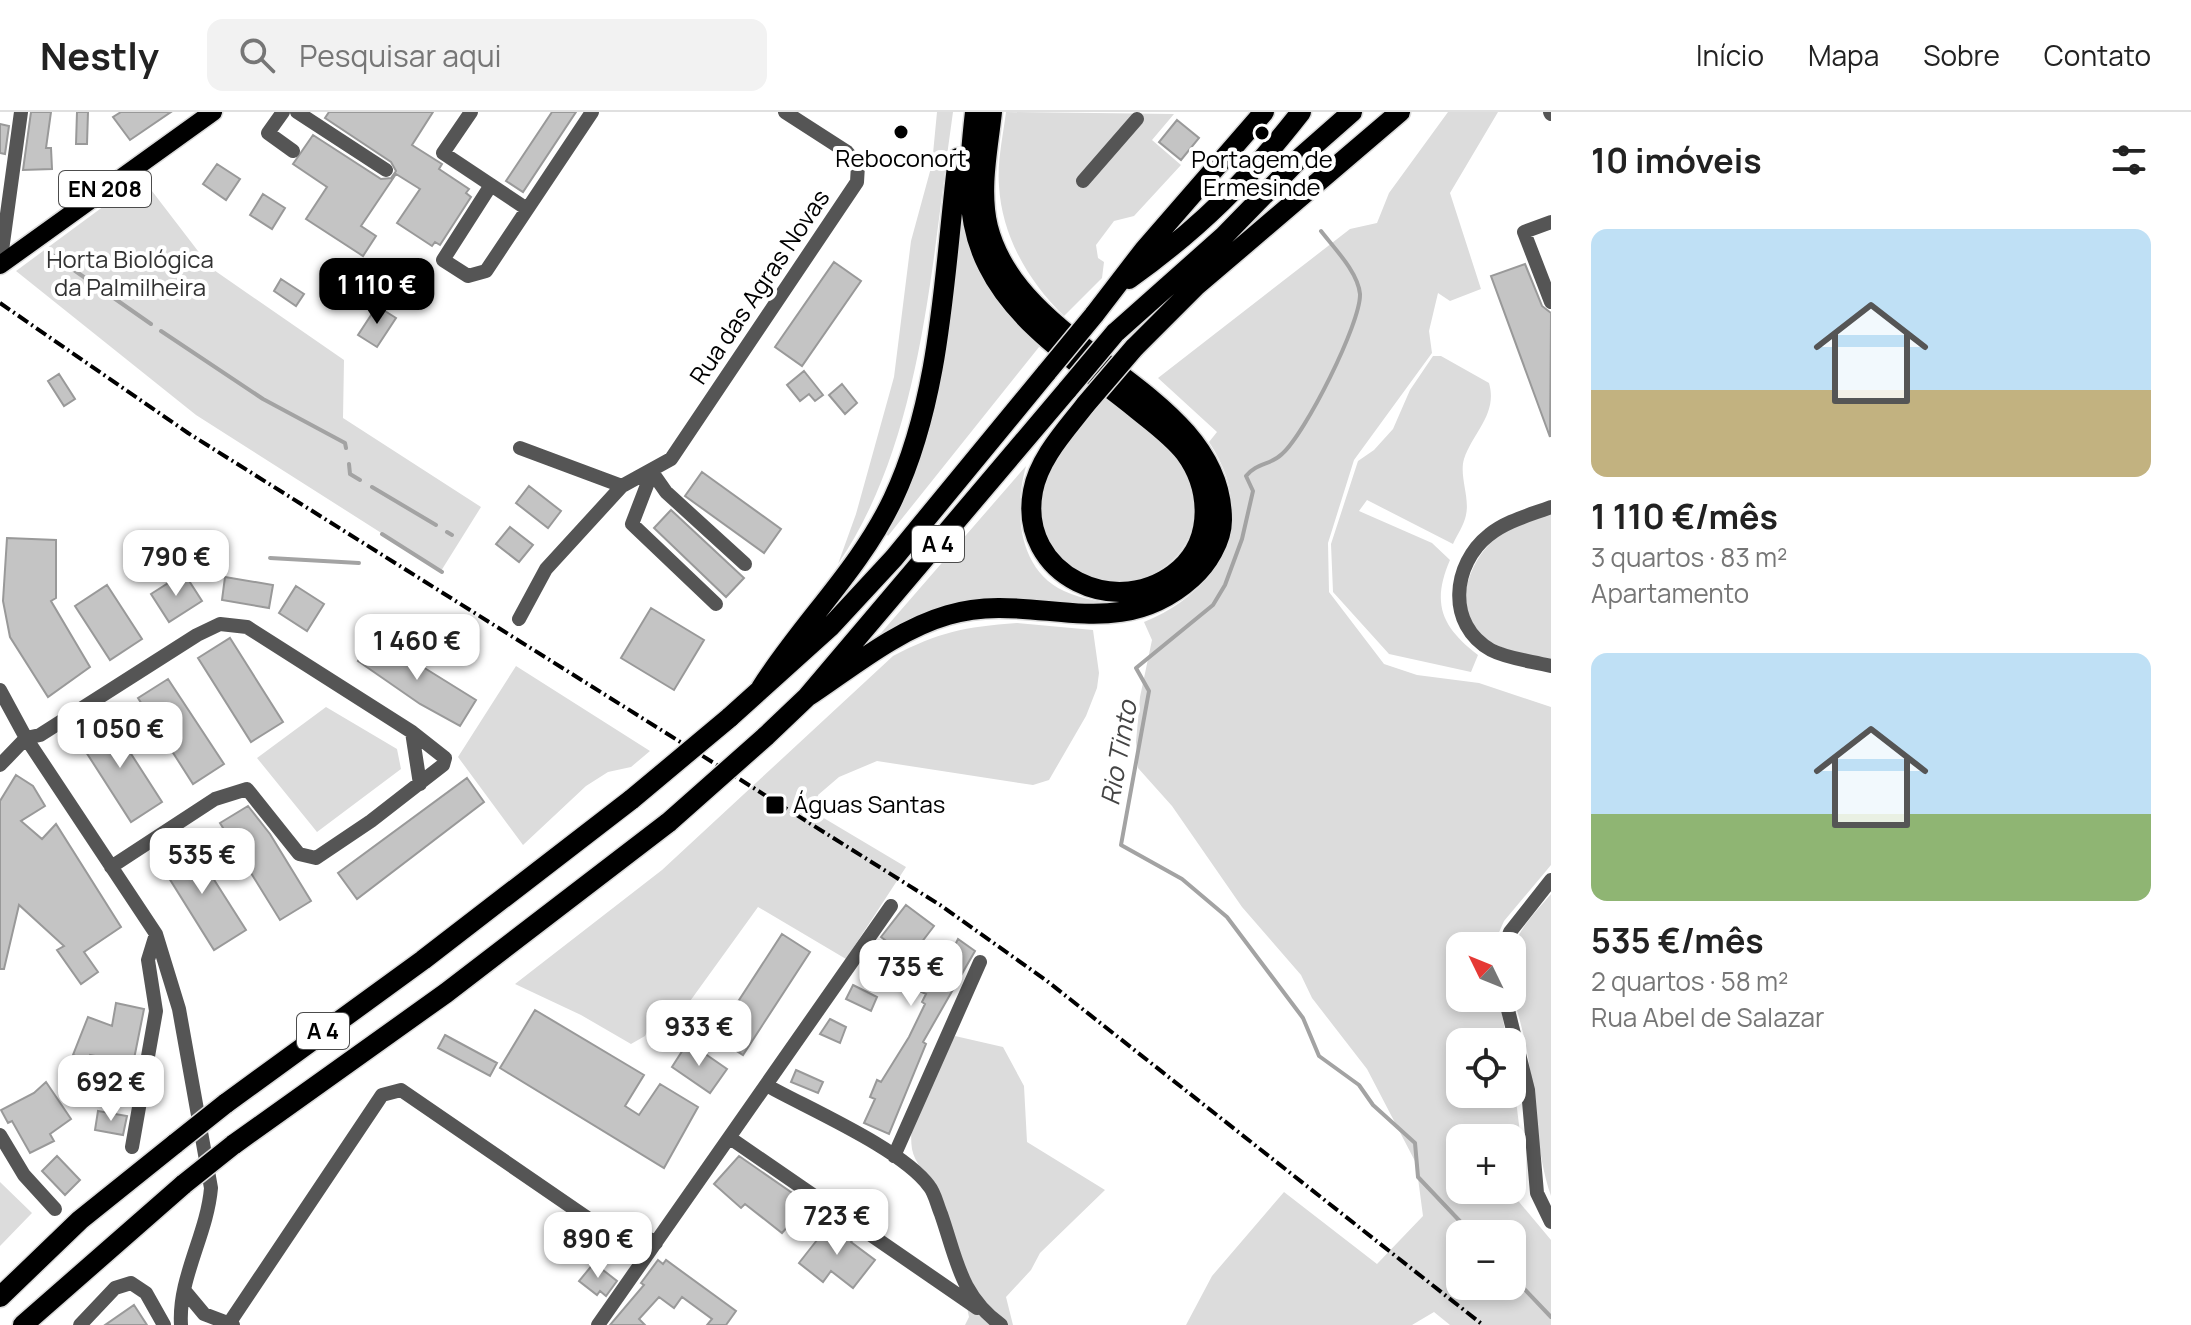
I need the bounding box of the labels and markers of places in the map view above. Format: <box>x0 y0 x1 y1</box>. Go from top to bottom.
marker: Reboconort <box>892 123 910 141</box>
marker: Portagem de Ermesinde <box>1253 124 1271 142</box>
place label: Reboconort <box>835 141 967 174</box>
place label: Portagem de Ermesinde <box>1191 142 1333 203</box>
pin: 1 110 € <box>303 258 451 326</box>
pin: 790 € <box>120 530 232 598</box>
pin: 1 460 € <box>343 614 491 682</box>
pin: 1 050 € <box>46 702 194 770</box>
place label: Águas Santas <box>793 787 945 820</box>
marker: Águas Santas <box>764 794 786 816</box>
pin: 535 € <box>146 828 258 896</box>
pin: 735 € <box>855 940 967 1008</box>
pin: 933 € <box>643 1000 755 1068</box>
pin: 692 € <box>55 1055 167 1123</box>
pin: 723 € <box>781 1189 893 1257</box>
pin: 890 € <box>542 1212 654 1280</box>

